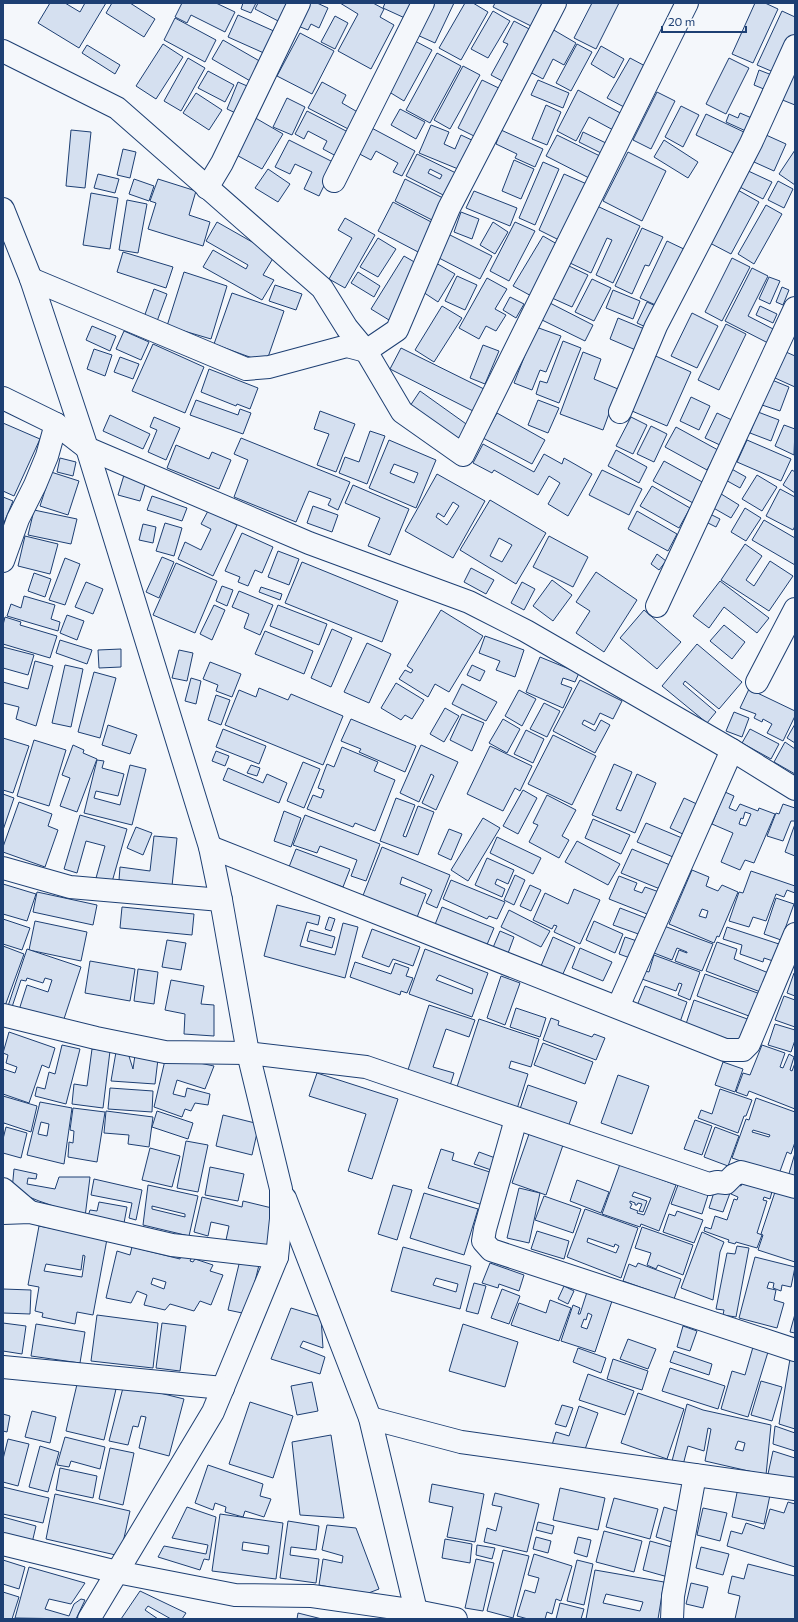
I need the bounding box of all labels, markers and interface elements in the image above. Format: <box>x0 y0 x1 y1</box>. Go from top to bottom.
scale bar <box>662 8 746 34</box>
text: 20 m <box>668 14 695 28</box>

